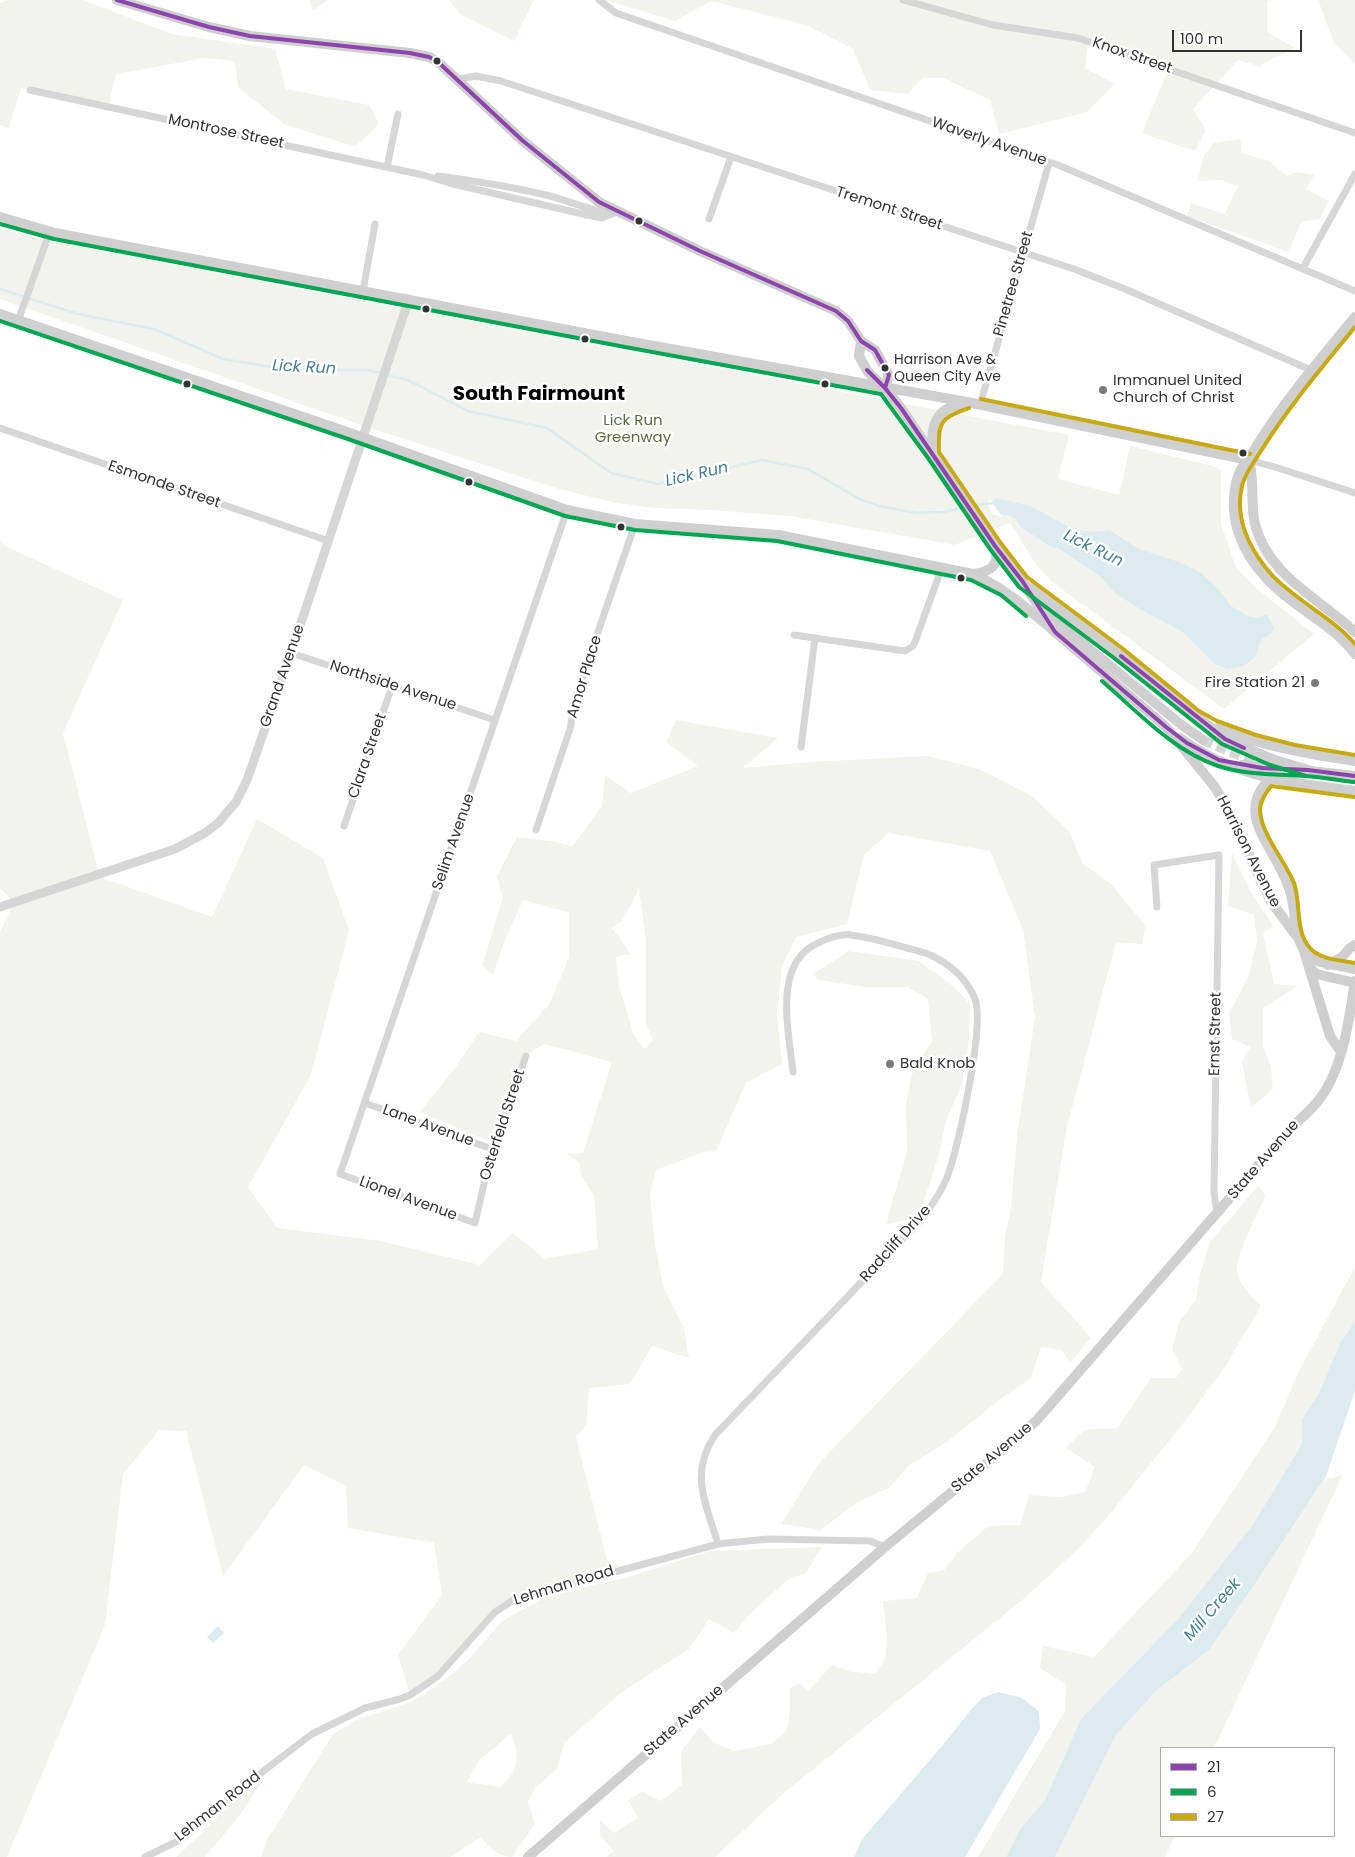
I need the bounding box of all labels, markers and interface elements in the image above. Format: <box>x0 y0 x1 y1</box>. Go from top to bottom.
scale bar <box>1175 20 1305 52</box>
text: 100 m <box>1180 28 1223 49</box>
street label: Knox Street <box>1090 34 1174 78</box>
unlabelled marker <box>432 56 442 66</box>
street label: Montrose Street <box>167 111 285 153</box>
street label: Waverly Avenue <box>929 114 1049 170</box>
street label: Tremont Street <box>833 183 945 235</box>
unlabelled marker <box>634 216 644 226</box>
street label: Pinetree Street <box>990 229 1038 339</box>
unlabelled marker <box>421 304 431 314</box>
unlabelled marker <box>580 334 590 344</box>
place label: Harrison Ave & Queen City Ave <box>894 352 1001 384</box>
water label: Lick Run <box>272 357 336 379</box>
marker: Harrison Ave & Queen City Ave <box>880 363 890 373</box>
place label: Immanuel United Church of Christ <box>1113 372 1242 407</box>
unlabelled marker <box>182 379 192 389</box>
unlabelled marker <box>820 379 830 389</box>
district label: South Fairmount <box>453 383 625 407</box>
marker: Immanuel United Church of Christ <box>1097 384 1109 396</box>
park label: Lick Run Greenway <box>595 412 671 447</box>
unlabelled marker <box>1238 448 1248 458</box>
street label: Esmonde Street <box>106 457 222 513</box>
water label: Lick Run <box>664 458 730 492</box>
unlabelled marker <box>464 477 474 487</box>
unlabelled marker <box>616 522 626 532</box>
water label: Lick Run <box>1060 526 1126 572</box>
unlabelled marker <box>956 573 966 583</box>
street label: Grand Avenue <box>257 622 309 730</box>
street label: Amor Place <box>564 633 606 721</box>
street label: Northside Avenue <box>327 657 459 715</box>
place label: Fire Station 21 <box>1205 674 1305 692</box>
marker: Fire Station 21 <box>1309 677 1321 689</box>
street label: Clara Street <box>345 711 391 801</box>
street label: Selim Avenue <box>429 791 479 893</box>
street label: Harrison Avenue <box>1212 793 1284 911</box>
street label: Ernst Street <box>1206 992 1226 1076</box>
place label: Bald Knob <box>900 1055 975 1073</box>
marker: Bald Knob <box>884 1058 896 1070</box>
street label: Osterfeld Street <box>477 1067 529 1183</box>
street label: Lane Avenue <box>380 1101 476 1151</box>
street label: State Avenue <box>1225 1117 1303 1203</box>
street label: Lionel Avenue <box>357 1173 459 1225</box>
street label: Radcliff Drive <box>857 1202 935 1286</box>
street label: State Avenue <box>948 1419 1036 1497</box>
street label: Lehman Road <box>512 1562 616 1610</box>
water label: Mill Creek <box>1181 1575 1245 1645</box>
street label: State Avenue <box>641 1682 727 1760</box>
legend <box>1160 1747 1335 1837</box>
text: 21 <box>1207 1756 1220 1777</box>
street label: Lehman Road <box>172 1768 264 1846</box>
text: 6 <box>1207 1781 1217 1802</box>
text: 27 <box>1207 1806 1224 1827</box>

